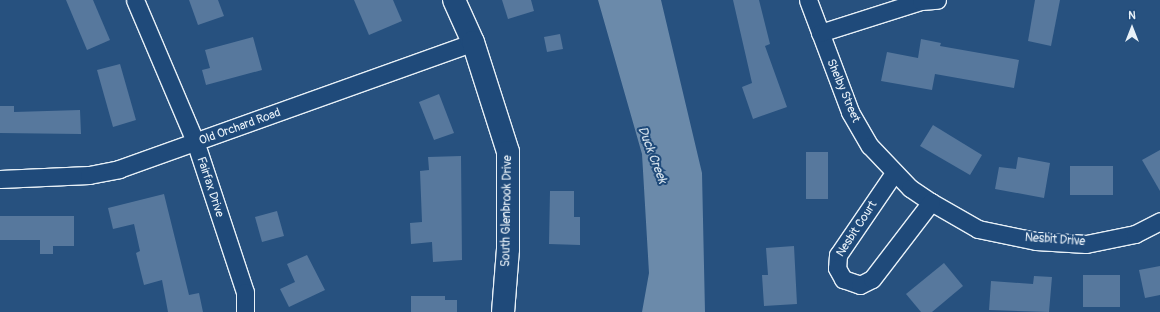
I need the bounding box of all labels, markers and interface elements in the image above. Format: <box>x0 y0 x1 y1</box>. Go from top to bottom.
north arrow <box>1112 8 1152 48</box>
text: N <box>1128 9 1136 22</box>
street label: Shelby Street <box>823 57 863 125</box>
street label: Old Orchard Road <box>197 106 283 148</box>
water label: Duck Creek <box>634 124 670 186</box>
street label: Fairfax Drive <box>193 155 227 219</box>
street label: South Glenbrook Drive <box>499 155 515 267</box>
street label: Nesbit Court <box>834 198 880 260</box>
street label: Nesbit Drive <box>1024 231 1086 249</box>

